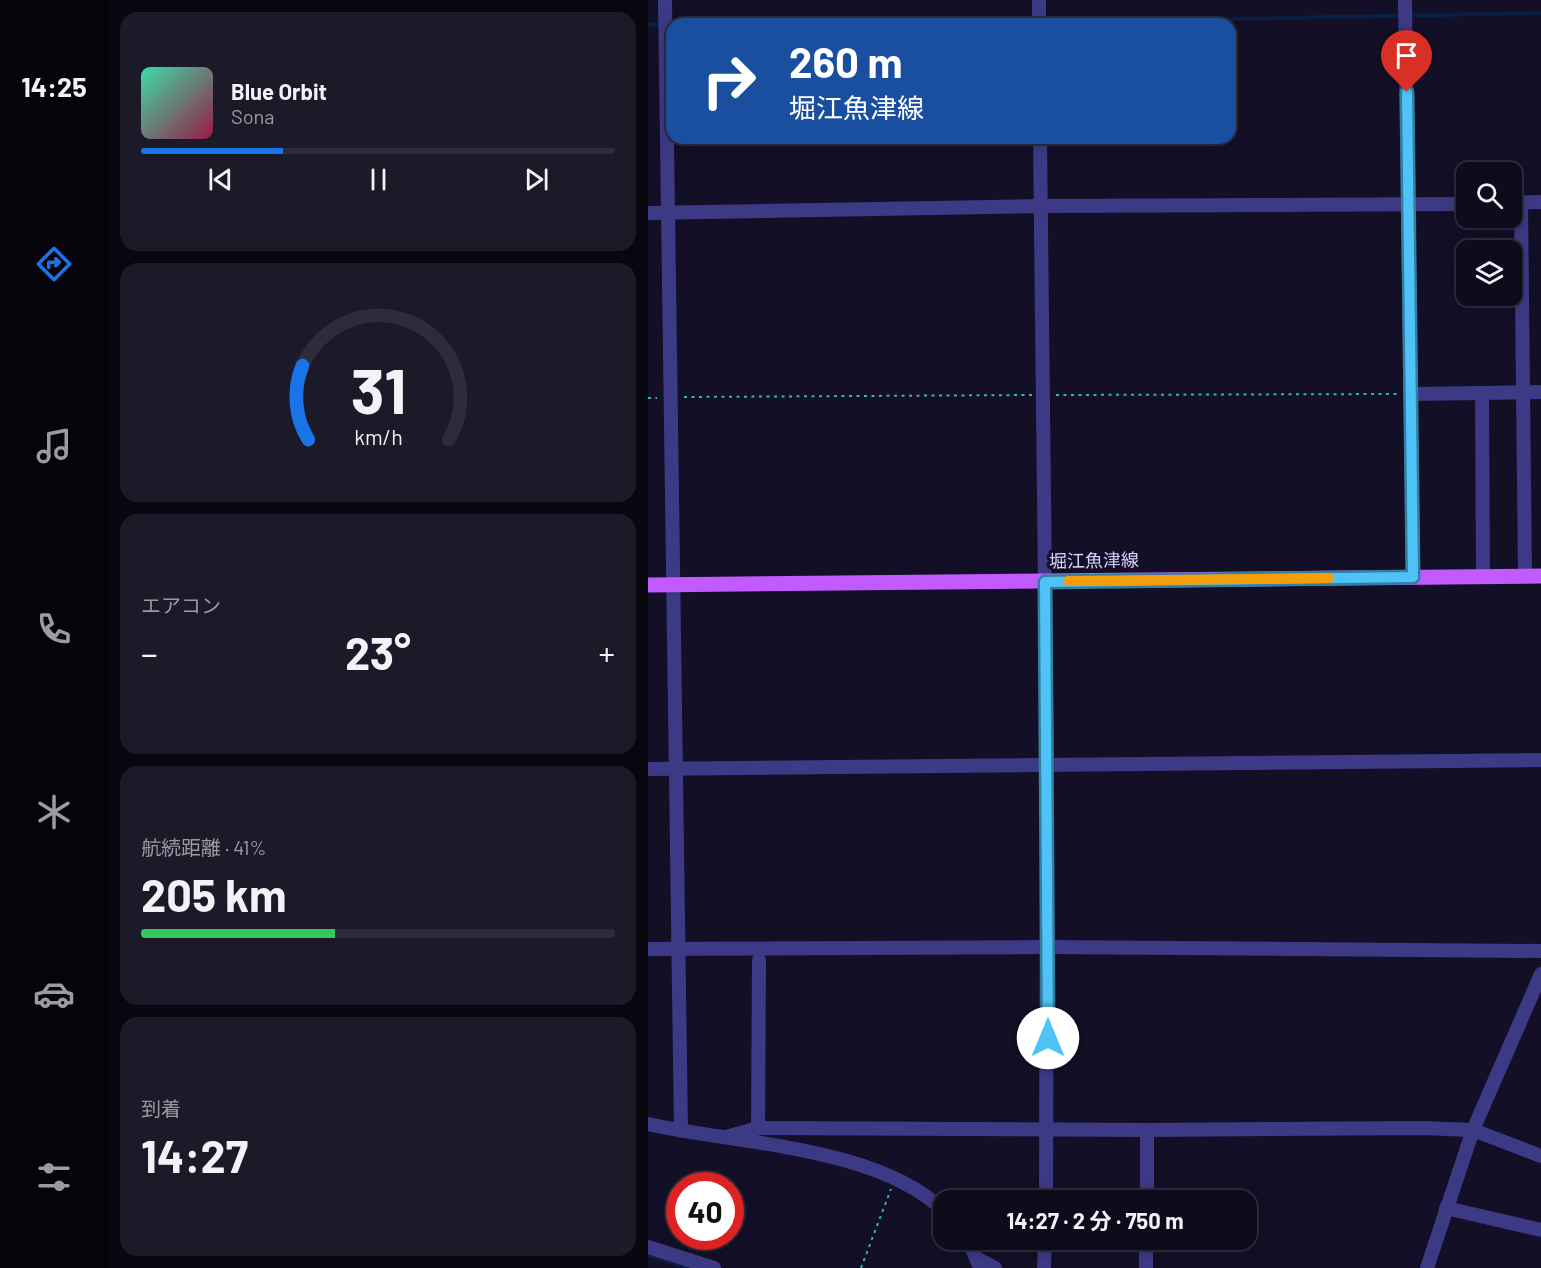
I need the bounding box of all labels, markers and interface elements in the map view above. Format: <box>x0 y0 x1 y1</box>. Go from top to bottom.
pin <box>1381 30 1432 92</box>
text: 260 m <box>789 36 902 86</box>
icon: arrive <box>1390 39 1423 72</box>
icon: right <box>690 42 768 120</box>
text: 14:25 <box>21 70 87 102</box>
text: Blue Orbit <box>231 78 327 104</box>
text: 堀江魚津線 <box>789 91 924 123</box>
text: Sona <box>231 104 275 128</box>
map controls <box>1456 162 1522 306</box>
button: search <box>1456 162 1522 228</box>
icon: previous <box>204 163 237 196</box>
icon: pause <box>362 163 395 196</box>
icon: next <box>520 163 553 196</box>
button: layers <box>1456 240 1522 306</box>
icon: directions <box>33 243 75 285</box>
text: 31 <box>350 352 406 426</box>
text: km/h <box>354 424 402 449</box>
icon: music <box>33 425 75 467</box>
street label: 堀江魚津線 <box>1049 548 1139 572</box>
text: エアコン <box>141 593 221 617</box>
icon: phone <box>33 608 75 650</box>
text: 23° <box>345 625 411 679</box>
text: − <box>141 633 158 673</box>
text: + <box>598 633 615 673</box>
icon: climate <box>33 791 75 833</box>
text: 航続距離 · 41% <box>141 835 266 859</box>
text: 205 km <box>141 867 287 921</box>
icon: car <box>33 973 75 1015</box>
position arrow <box>1016 1006 1080 1070</box>
text: 到着 <box>141 1096 181 1120</box>
text: 14:27 <box>141 1128 248 1182</box>
icon: filters <box>33 1156 75 1198</box>
speed limit sign: 40 <box>666 1172 744 1250</box>
text: 14:27 · 2 分 · 750 m <box>1006 1207 1184 1233</box>

